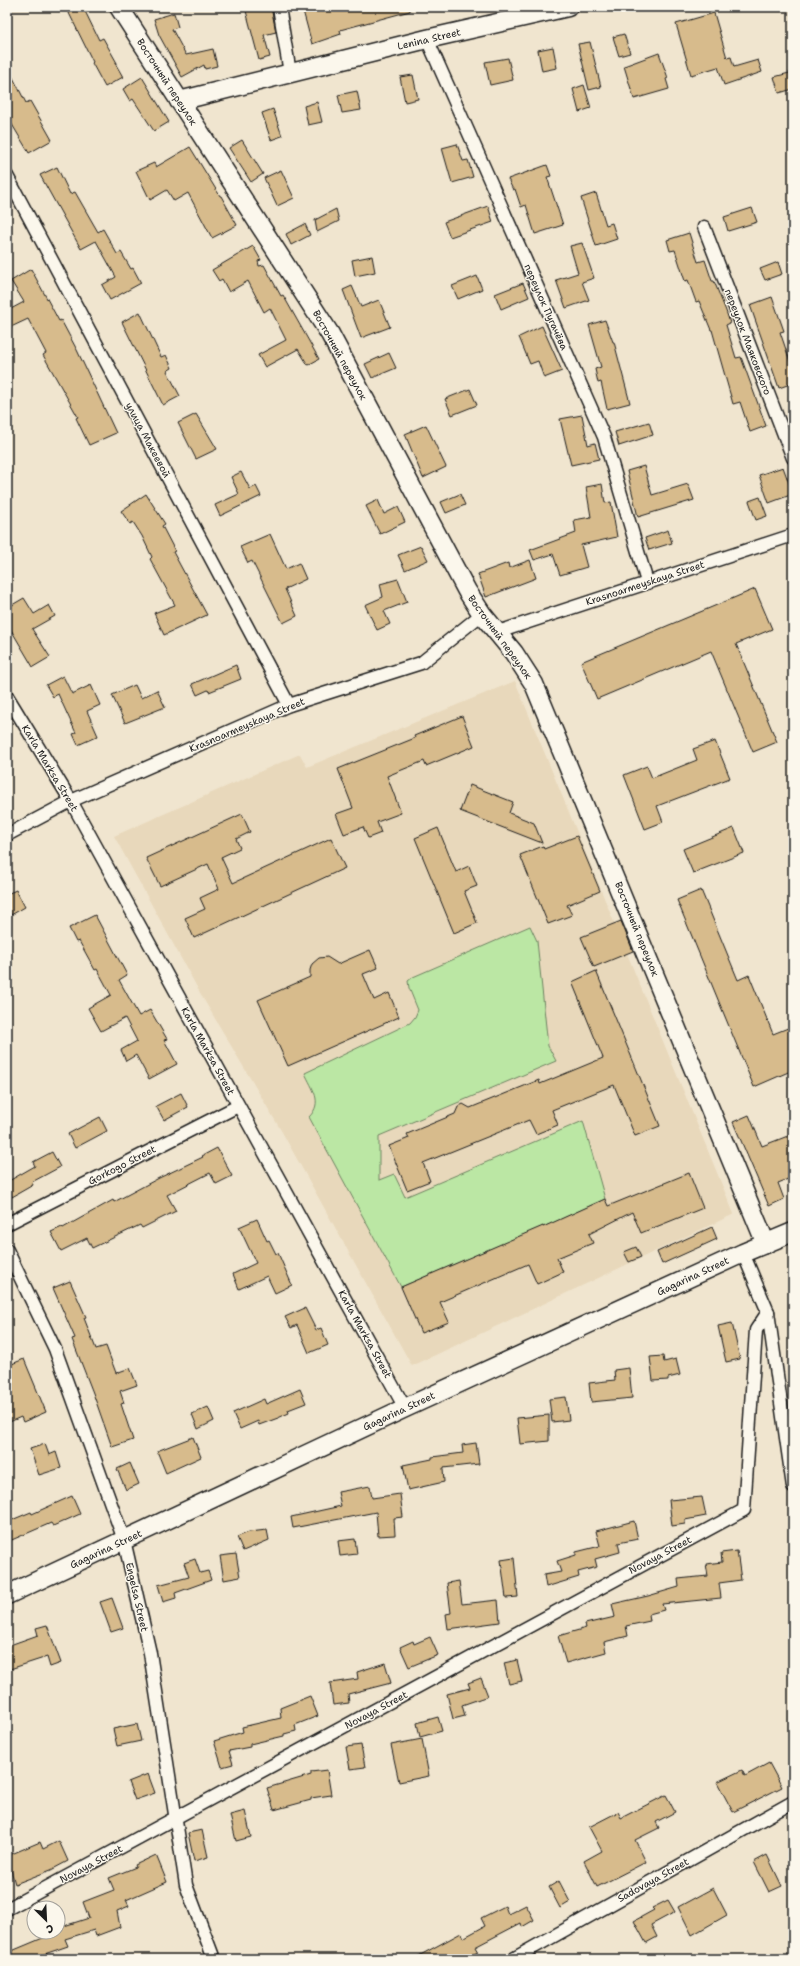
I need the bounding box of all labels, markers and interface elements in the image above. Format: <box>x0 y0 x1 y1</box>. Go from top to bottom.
street label: Lenina Street <box>396 25 462 53</box>
street label: Восточный переулок <box>134 36 200 128</box>
street label: переулок Пугачёва <box>521 262 571 353</box>
street label: переулок Маяковского <box>722 287 774 397</box>
street label: Восточный переулок <box>310 308 371 403</box>
street label: улица Макеевой <box>123 400 174 480</box>
street label: Krasnoarmeyskaya Street <box>584 558 706 608</box>
street label: Восточный переулок <box>465 592 535 682</box>
street label: Krasnoarmeyskaya Street <box>187 695 307 755</box>
street label: Karla Marksa Street <box>19 722 81 814</box>
street label: Восточный переулок <box>612 880 662 979</box>
street label: Karla Marksa Street <box>178 1005 238 1097</box>
street label: Gorkogo Street <box>86 1142 158 1188</box>
street label: Gagarina Street <box>655 1254 731 1298</box>
street label: Karla Marksa Street <box>335 1288 395 1380</box>
street label: Gagarina Street <box>361 1389 437 1433</box>
street label: Gagarina Street <box>68 1527 144 1571</box>
street label: Novaya Street <box>626 1533 694 1577</box>
street label: Engelsa Street <box>123 1561 151 1633</box>
street label: Novaya Street <box>342 1688 410 1732</box>
street label: Novaya Street <box>57 1842 125 1886</box>
street label: Sadovaya Street <box>615 1855 691 1905</box>
north arrow <box>26 1900 66 1940</box>
text: С <box>44 1920 56 1937</box>

